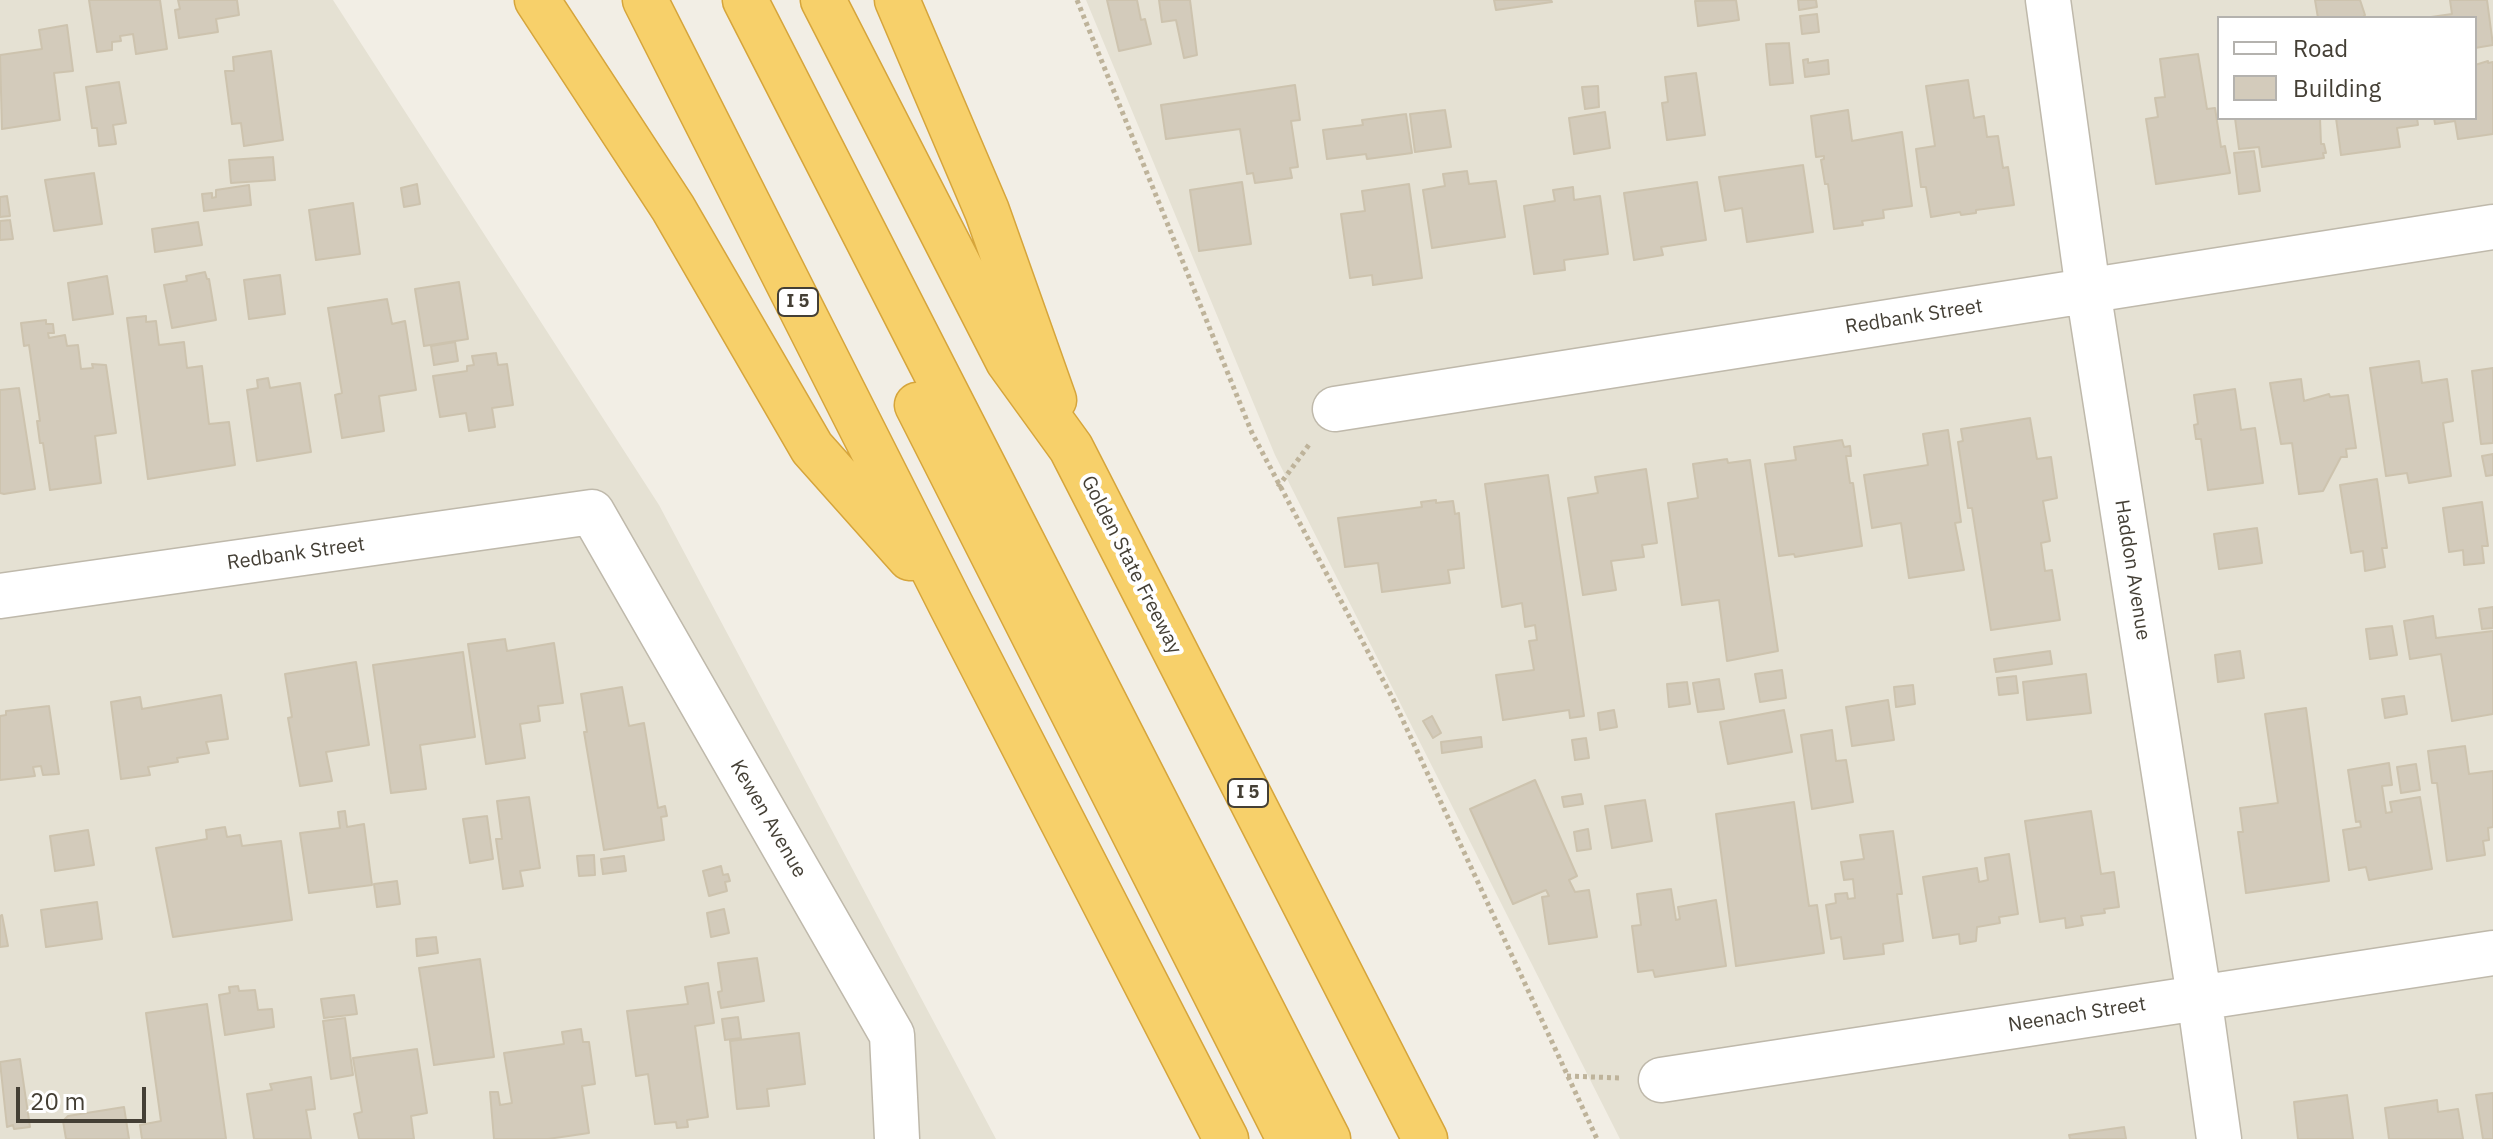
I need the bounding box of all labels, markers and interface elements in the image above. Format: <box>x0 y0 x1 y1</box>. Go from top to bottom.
legend <box>2217 16 2477 120</box>
text: Road <box>2293 32 2348 64</box>
text: Building <box>2293 72 2381 104</box>
road number: I 5 <box>778 288 818 316</box>
street label: Redbank Street <box>1844 294 1984 340</box>
street label: Golden State Freeway <box>1076 472 1186 658</box>
street label: Haddon Avenue <box>2109 498 2155 642</box>
street label: Redbank Street <box>226 532 366 576</box>
street label: Kewen Avenue <box>725 756 811 882</box>
road number: I 5 <box>1228 779 1268 807</box>
street label: Neenach Street <box>2006 992 2148 1038</box>
scale bar <box>20 1071 150 1121</box>
text: 20 m <box>30 1085 85 1117</box>

